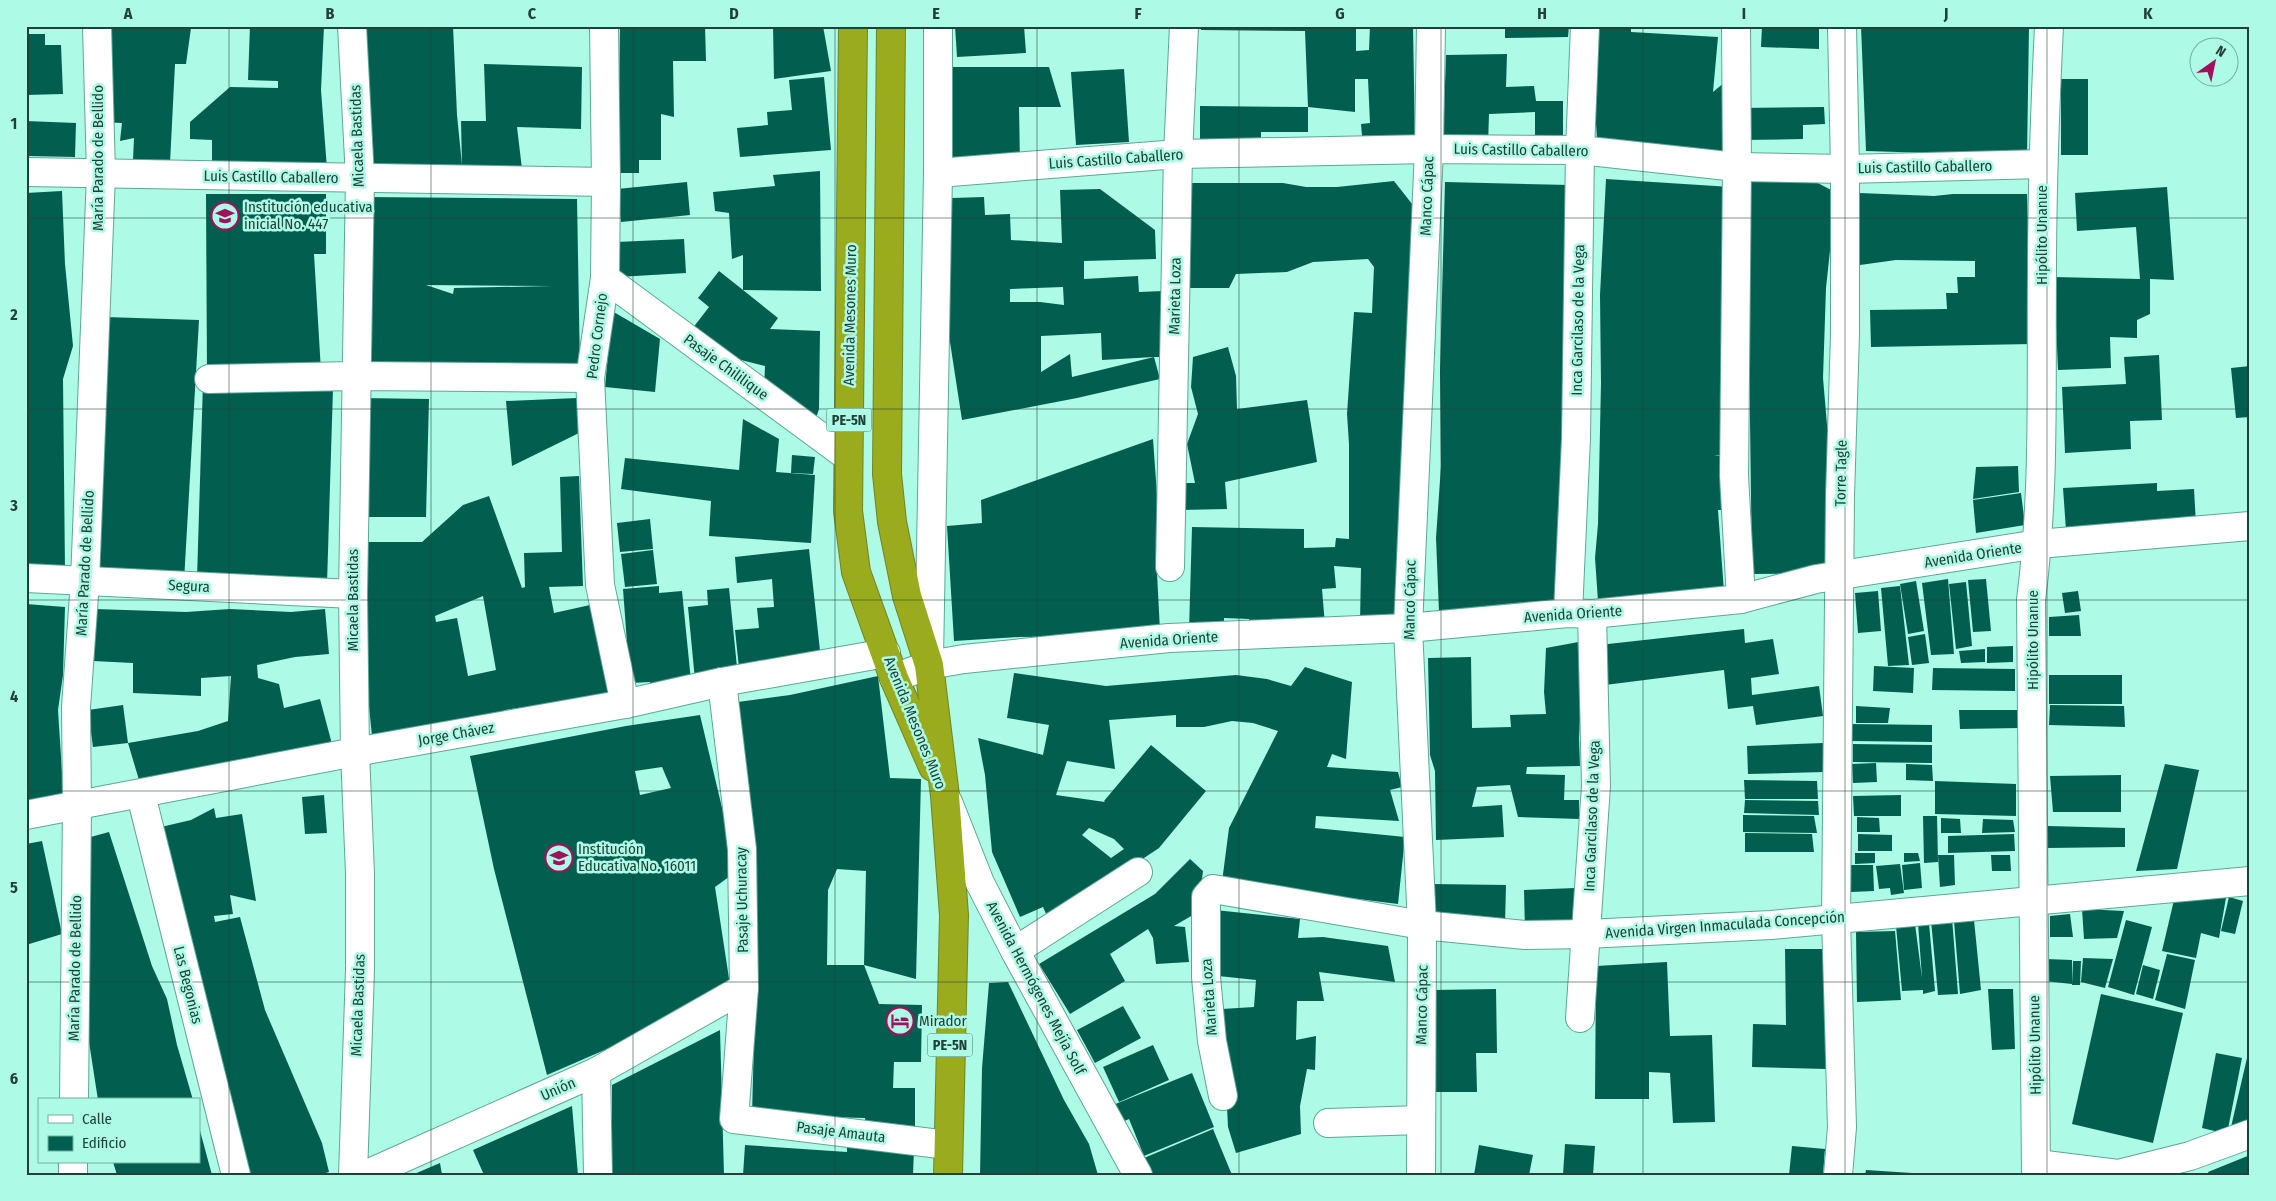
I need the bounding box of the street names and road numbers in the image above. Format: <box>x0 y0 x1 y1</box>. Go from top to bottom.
street label: Micaela Bastidas <box>346 84 368 188</box>
street label: María Parado de Bellido <box>89 85 107 231</box>
street label: Luis Castillo Caballero <box>1453 140 1589 160</box>
street label: Luis Castillo Caballero <box>1048 145 1184 173</box>
street label: Manco Cápac <box>1417 155 1437 236</box>
street label: Luis Castillo Caballero <box>1857 157 1993 177</box>
street label: Luis Castillo Caballero <box>203 167 339 187</box>
street label: Hipólito Unanue <box>2033 185 2051 285</box>
street label: Avenida Mesones Muro <box>840 244 860 386</box>
street label: Inca Garcilaso de la Vega <box>1568 244 1588 396</box>
street label: Marieta Loza <box>1165 257 1185 335</box>
street label: Pedro Cornejo <box>583 292 611 380</box>
street label: Pasaje Chililique <box>680 330 772 404</box>
road number: PE-5N <box>826 408 872 432</box>
street label: Torre Tagle <box>1831 439 1851 507</box>
street label: María Parado de Bellido <box>72 489 98 636</box>
street label: Avenida Oriente <box>1923 538 2023 572</box>
street label: Micaela Bastidas <box>344 549 362 651</box>
street label: Manco Cápac <box>1400 559 1420 640</box>
street label: Segura <box>168 576 210 596</box>
street label: Hipólito Unanue <box>2024 590 2042 690</box>
street label: Avenida Oriente <box>1523 602 1623 626</box>
street label: Avenida Oriente <box>1119 628 1219 652</box>
street label: Avenida Mesones Muro <box>880 654 950 792</box>
street label: Jorge Chávez <box>416 718 496 750</box>
street label: Inca Garcilaso de la Vega <box>1580 740 1604 892</box>
street label: Pasaje Uchuracay <box>732 847 752 953</box>
street label: María Parado de Bellido <box>65 895 85 1041</box>
street label: Avenida Hermógenes Mejía Solf <box>983 898 1090 1079</box>
street label: Avenida Virgen Inmaculada Concepción <box>1605 908 1845 942</box>
street label: Las Begonias <box>170 944 206 1026</box>
street label: Micaela Bastidas <box>347 953 369 1057</box>
street label: Marieta Loza <box>1197 958 1221 1036</box>
street label: Manco Cápac <box>1412 964 1432 1045</box>
street label: Hipólito Unanue <box>2025 995 2045 1095</box>
road number: PE-5N <box>928 1034 972 1056</box>
street label: Unión <box>538 1073 578 1105</box>
street label: Pasaje Amauta <box>796 1118 886 1146</box>

